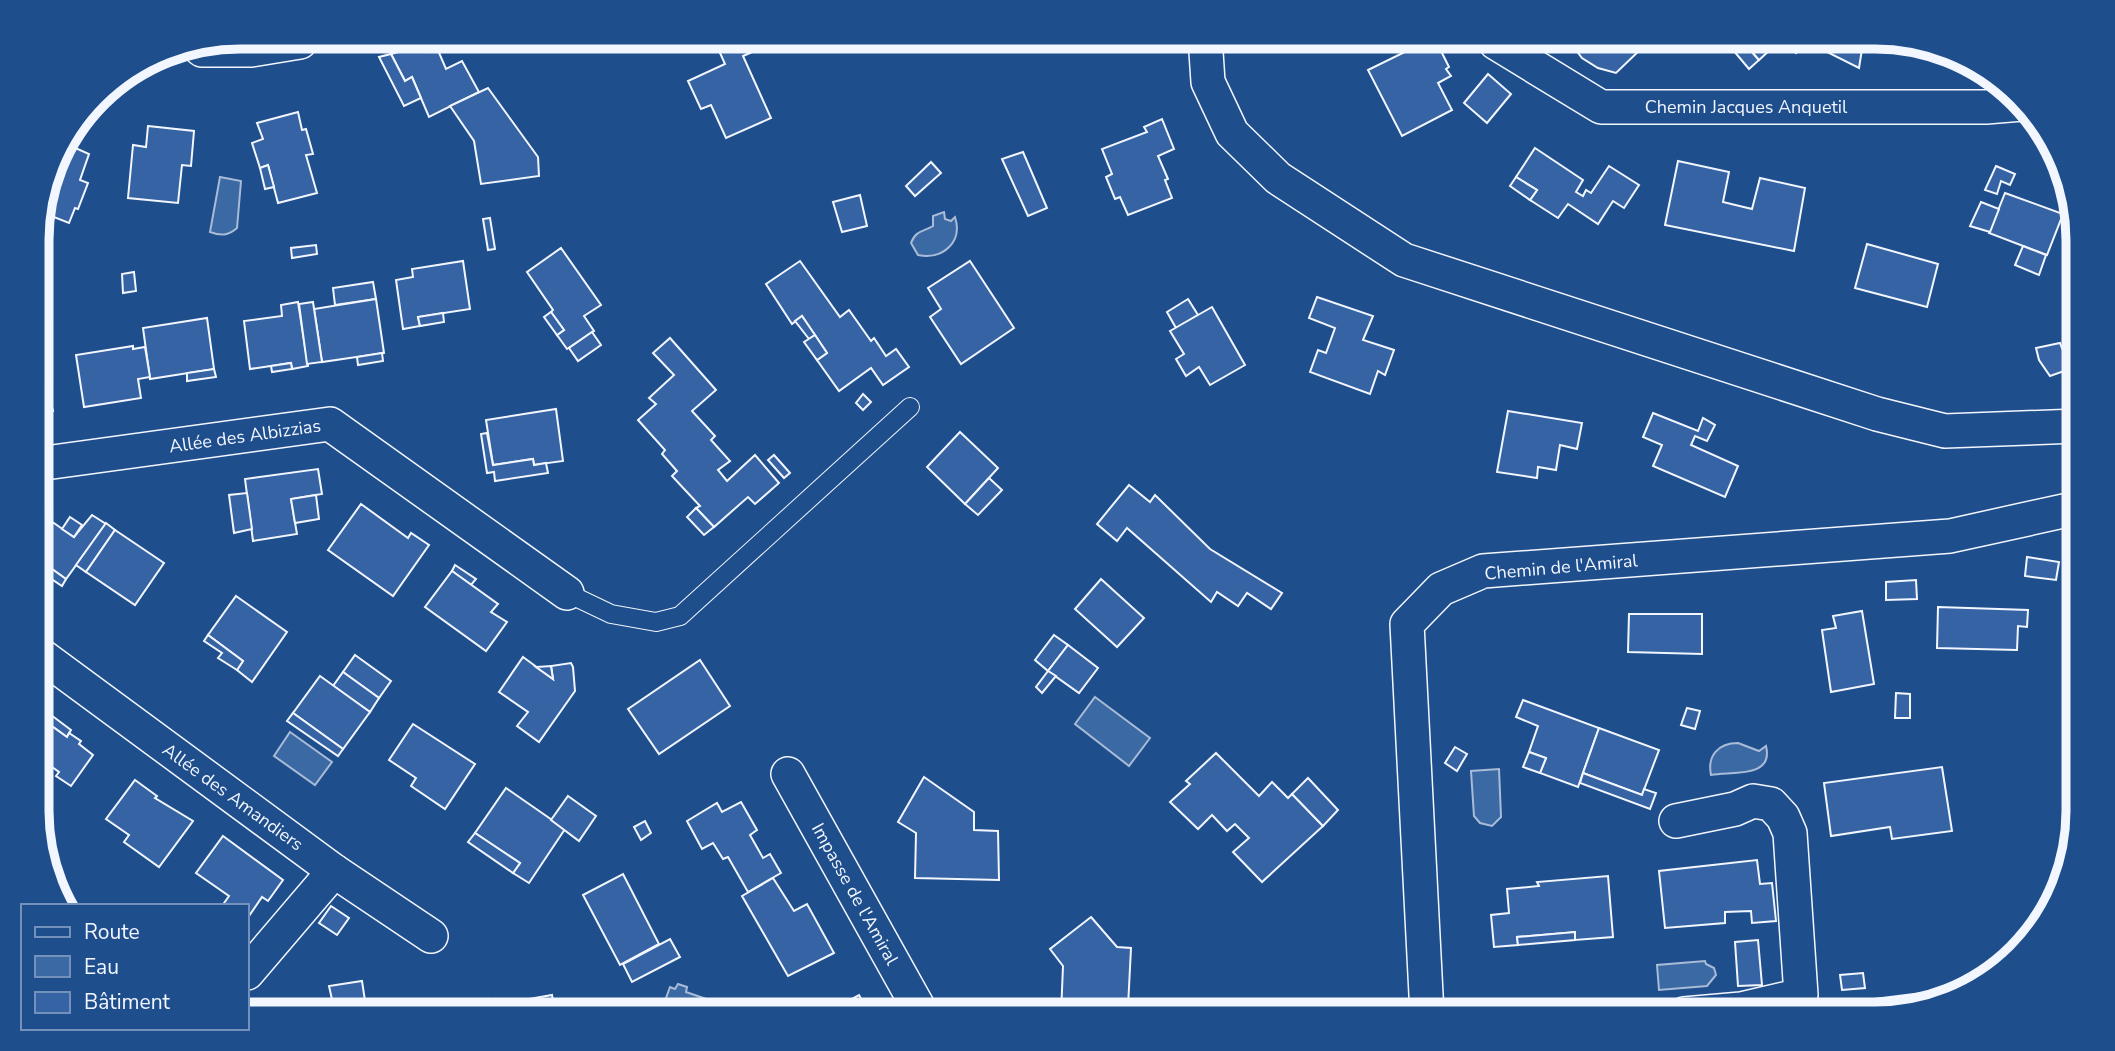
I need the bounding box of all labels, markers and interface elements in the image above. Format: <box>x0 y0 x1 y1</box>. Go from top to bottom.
street label: Chemin Jacques Anquetil <box>1645 95 1848 119</box>
street label: Allée des Albizzias <box>168 413 322 459</box>
street label: Chemin de l'Amiral <box>1483 548 1639 586</box>
street label: Allée des Amandiers <box>158 738 308 856</box>
street label: Impasse de l'Amiral <box>806 819 904 970</box>
legend <box>21 904 248 1030</box>
text: Route <box>84 918 140 946</box>
text: Eau <box>84 953 119 981</box>
text: Bâtiment <box>84 988 171 1016</box>

